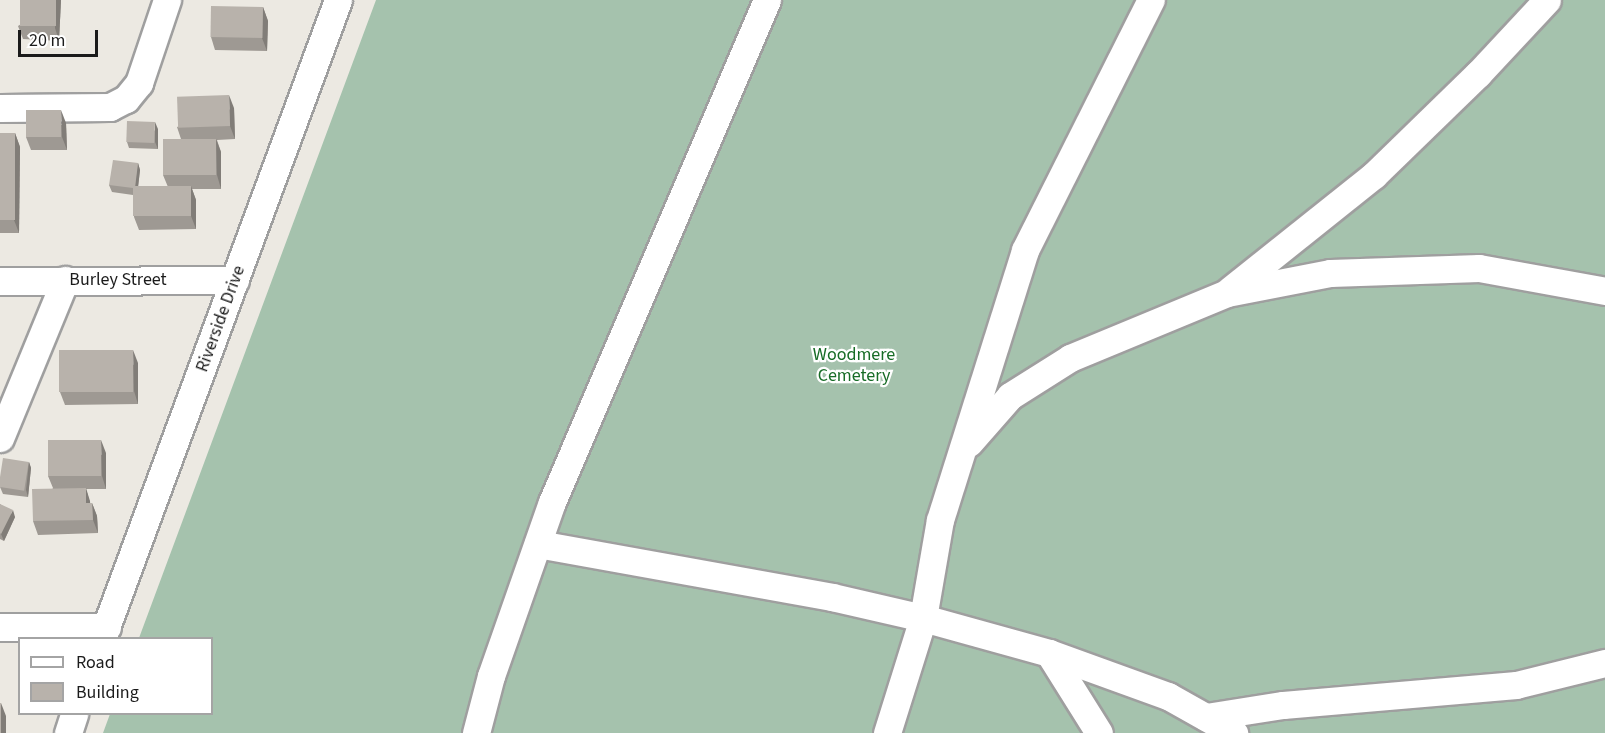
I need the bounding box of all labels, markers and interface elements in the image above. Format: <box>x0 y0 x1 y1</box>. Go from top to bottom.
scale bar <box>21 18 100 56</box>
text: 20 m <box>29 28 65 53</box>
street label: Riverside Drive <box>192 263 250 375</box>
street label: Burley Street <box>69 269 167 291</box>
park label: Woodmere Cemetery <box>813 345 895 388</box>
legend <box>18 637 213 715</box>
text: Road <box>76 650 115 675</box>
text: Building <box>76 680 139 705</box>

